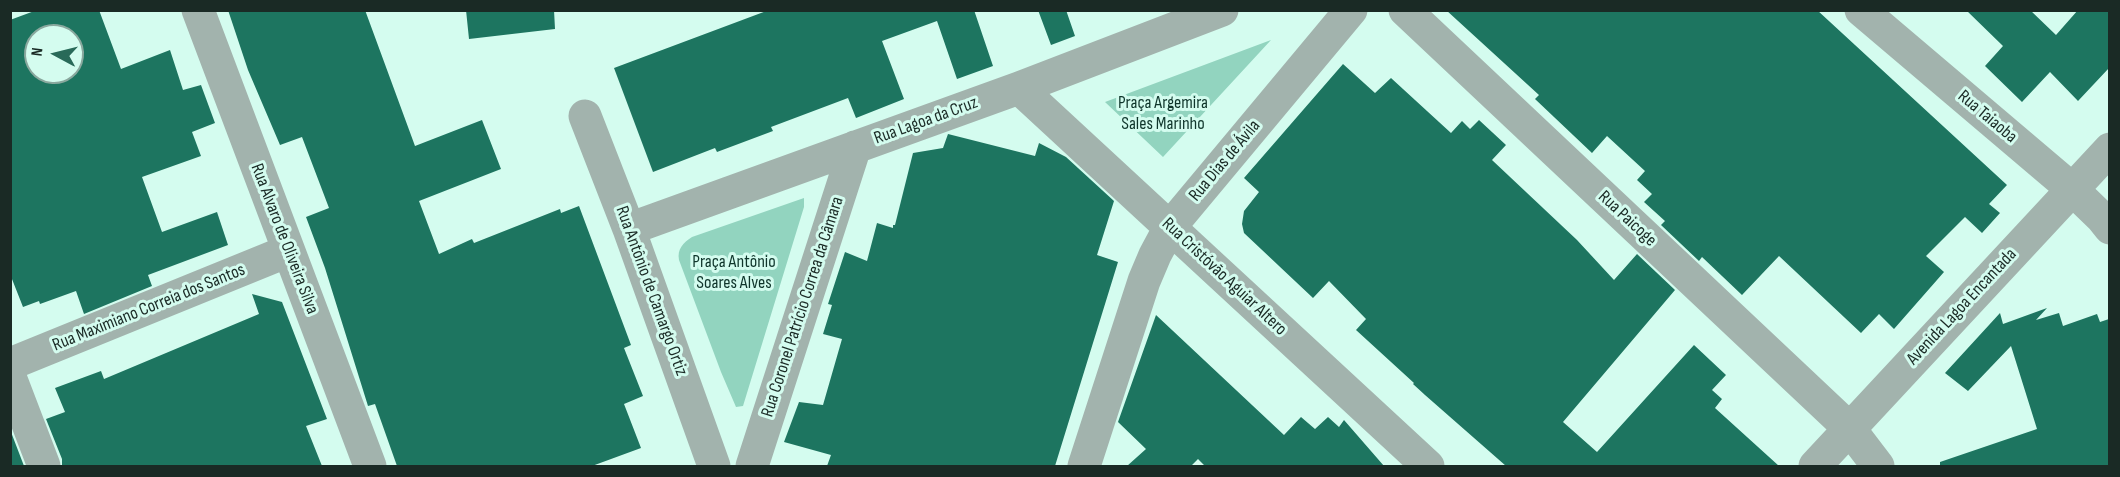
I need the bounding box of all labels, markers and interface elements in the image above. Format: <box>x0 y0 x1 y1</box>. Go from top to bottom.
north arrow <box>24 24 84 84</box>
text: N <box>28 47 48 57</box>
street label: Rua Taiaoba <box>1953 86 2021 148</box>
street label: Rua Lagoa da Cruz <box>871 92 981 150</box>
park label: Praça Argemira Sales Marinho <box>1118 92 1208 134</box>
street label: Rua Dias de Ávila <box>1185 116 1265 206</box>
street label: Rua Alvaro de Oliveira Silva <box>245 161 323 317</box>
street label: Rua Paicoge <box>1593 186 1661 252</box>
street label: Rua Coronel Patrício Correa da Câmara <box>757 194 849 420</box>
street label: Rua Antônio de Camargo Ortiz <box>610 203 692 379</box>
street label: Rua Cristóvão Aguiar Altero <box>1157 213 1291 341</box>
street label: Avenida Lagoa Encantada <box>1902 244 2022 370</box>
park label: Praça Antônio Soares Alves <box>692 251 776 294</box>
street label: Rua Maximiano Correia dos Santos <box>50 259 248 357</box>

